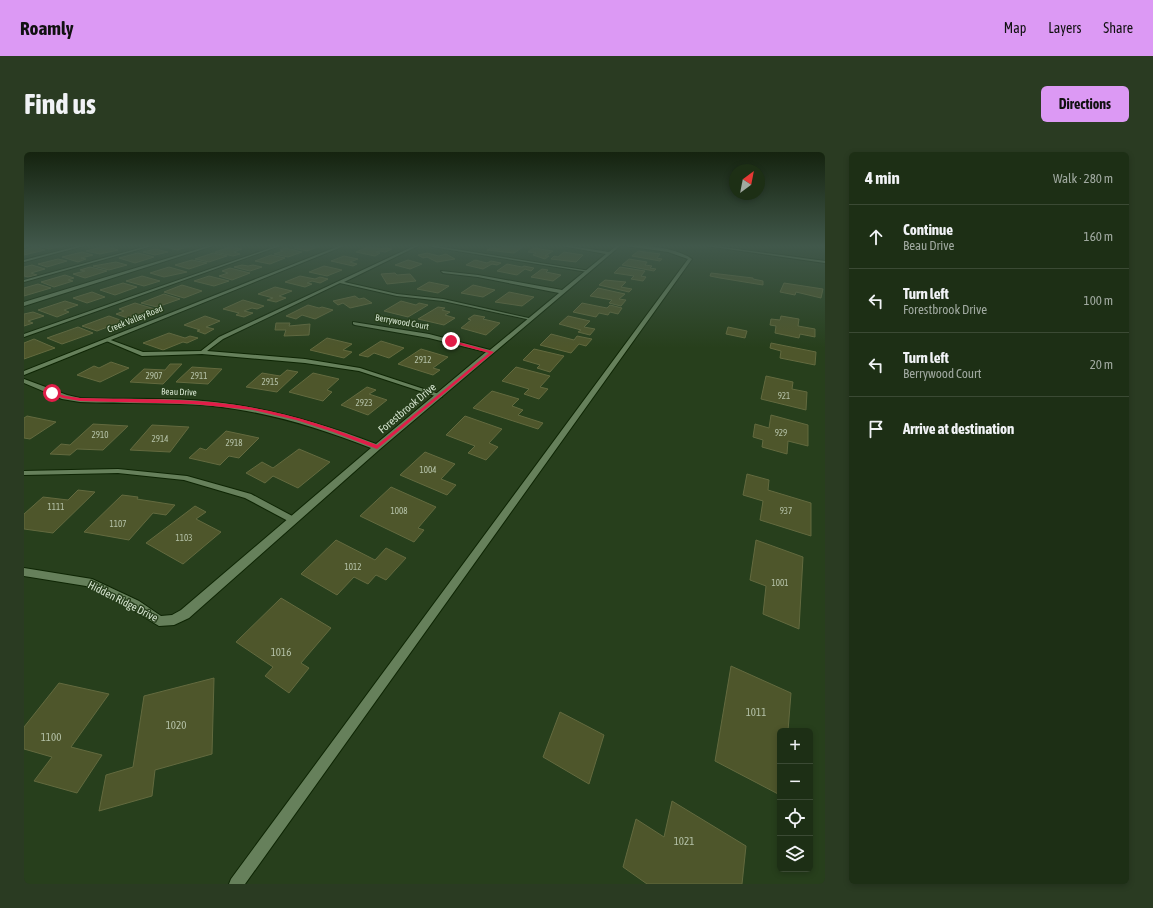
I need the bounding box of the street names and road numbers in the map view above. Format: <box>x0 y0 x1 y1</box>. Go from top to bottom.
street label: Creek Valley Road <box>106 303 164 335</box>
street label: Berrywood Court <box>374 312 430 332</box>
street label: Forestbrook Drive <box>376 381 438 435</box>
street label: Beau Drive <box>161 386 197 398</box>
street label: Hidden Ridge Drive <box>86 578 160 624</box>

